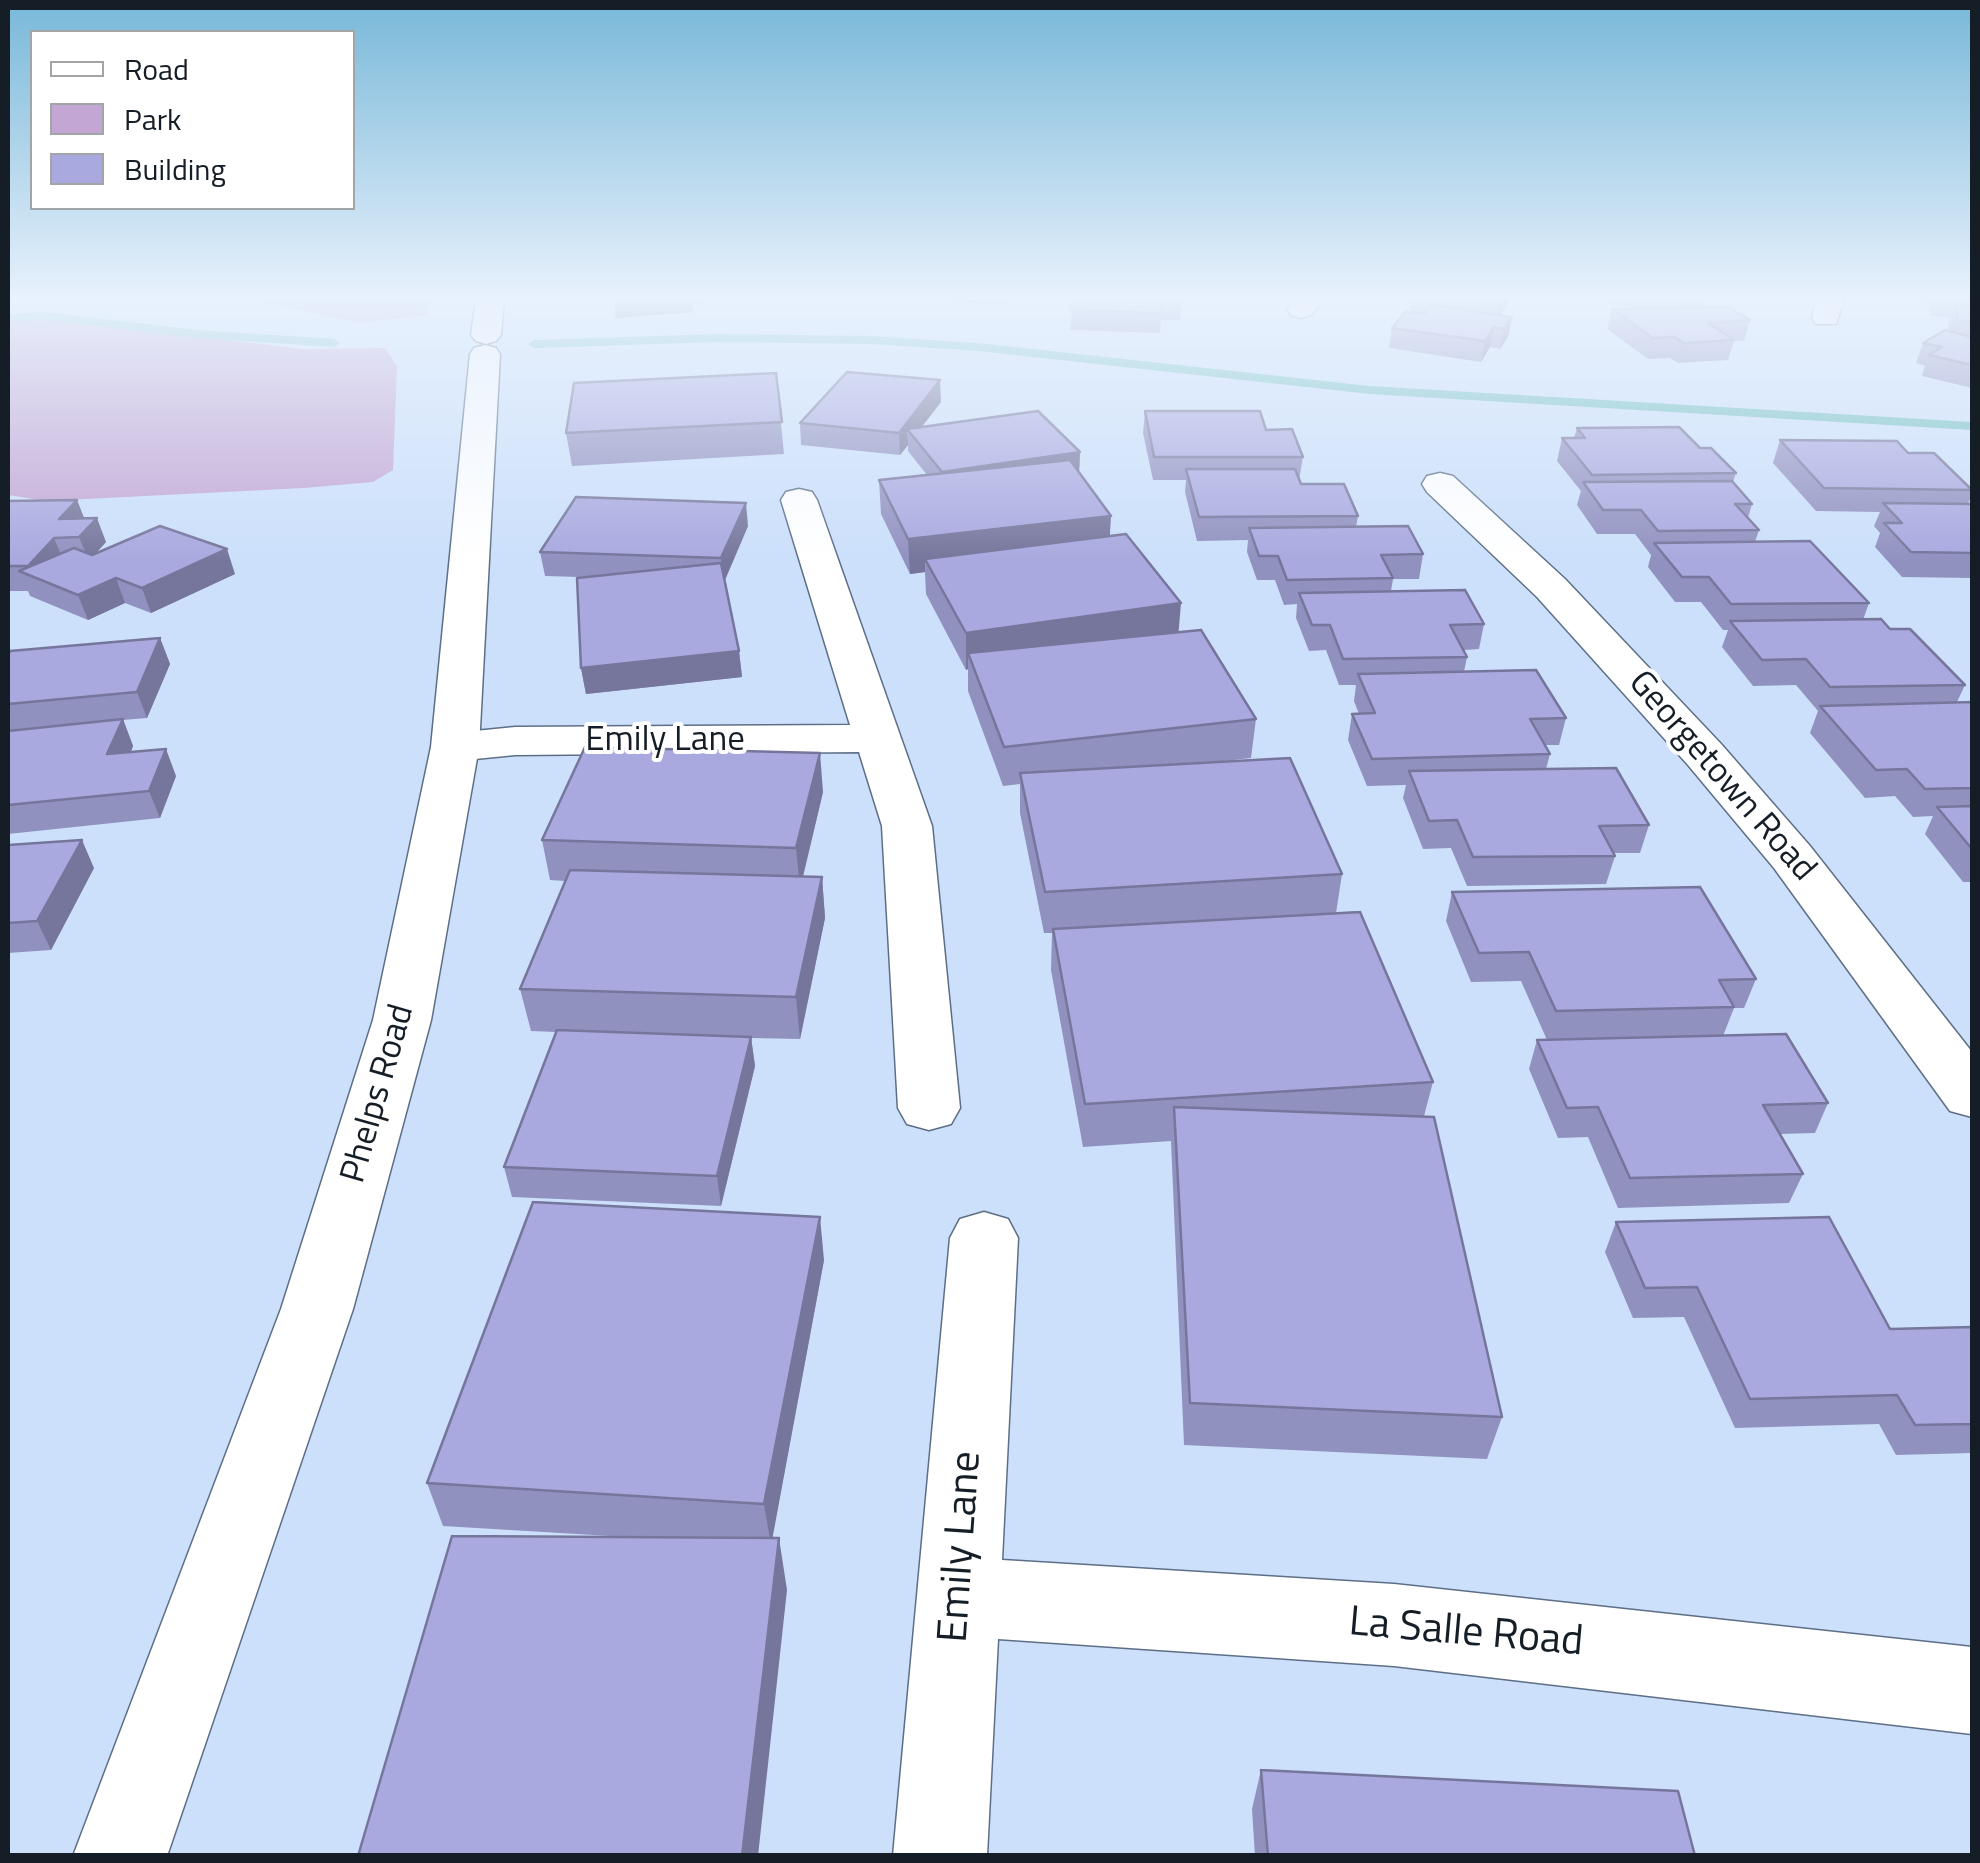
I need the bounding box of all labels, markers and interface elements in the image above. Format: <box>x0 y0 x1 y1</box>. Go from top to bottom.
legend <box>30 30 355 210</box>
text: Road <box>124 46 189 92</box>
text: Park <box>124 96 181 142</box>
text: Building <box>124 146 226 192</box>
street label: Georgetown Road <box>1618 663 1824 891</box>
street label: Emily Lane <box>585 720 745 762</box>
street label: Phelps Road <box>334 1000 424 1188</box>
street label: Emily Lane <box>930 1450 994 1644</box>
street label: La Salle Road <box>1347 1599 1585 1669</box>

